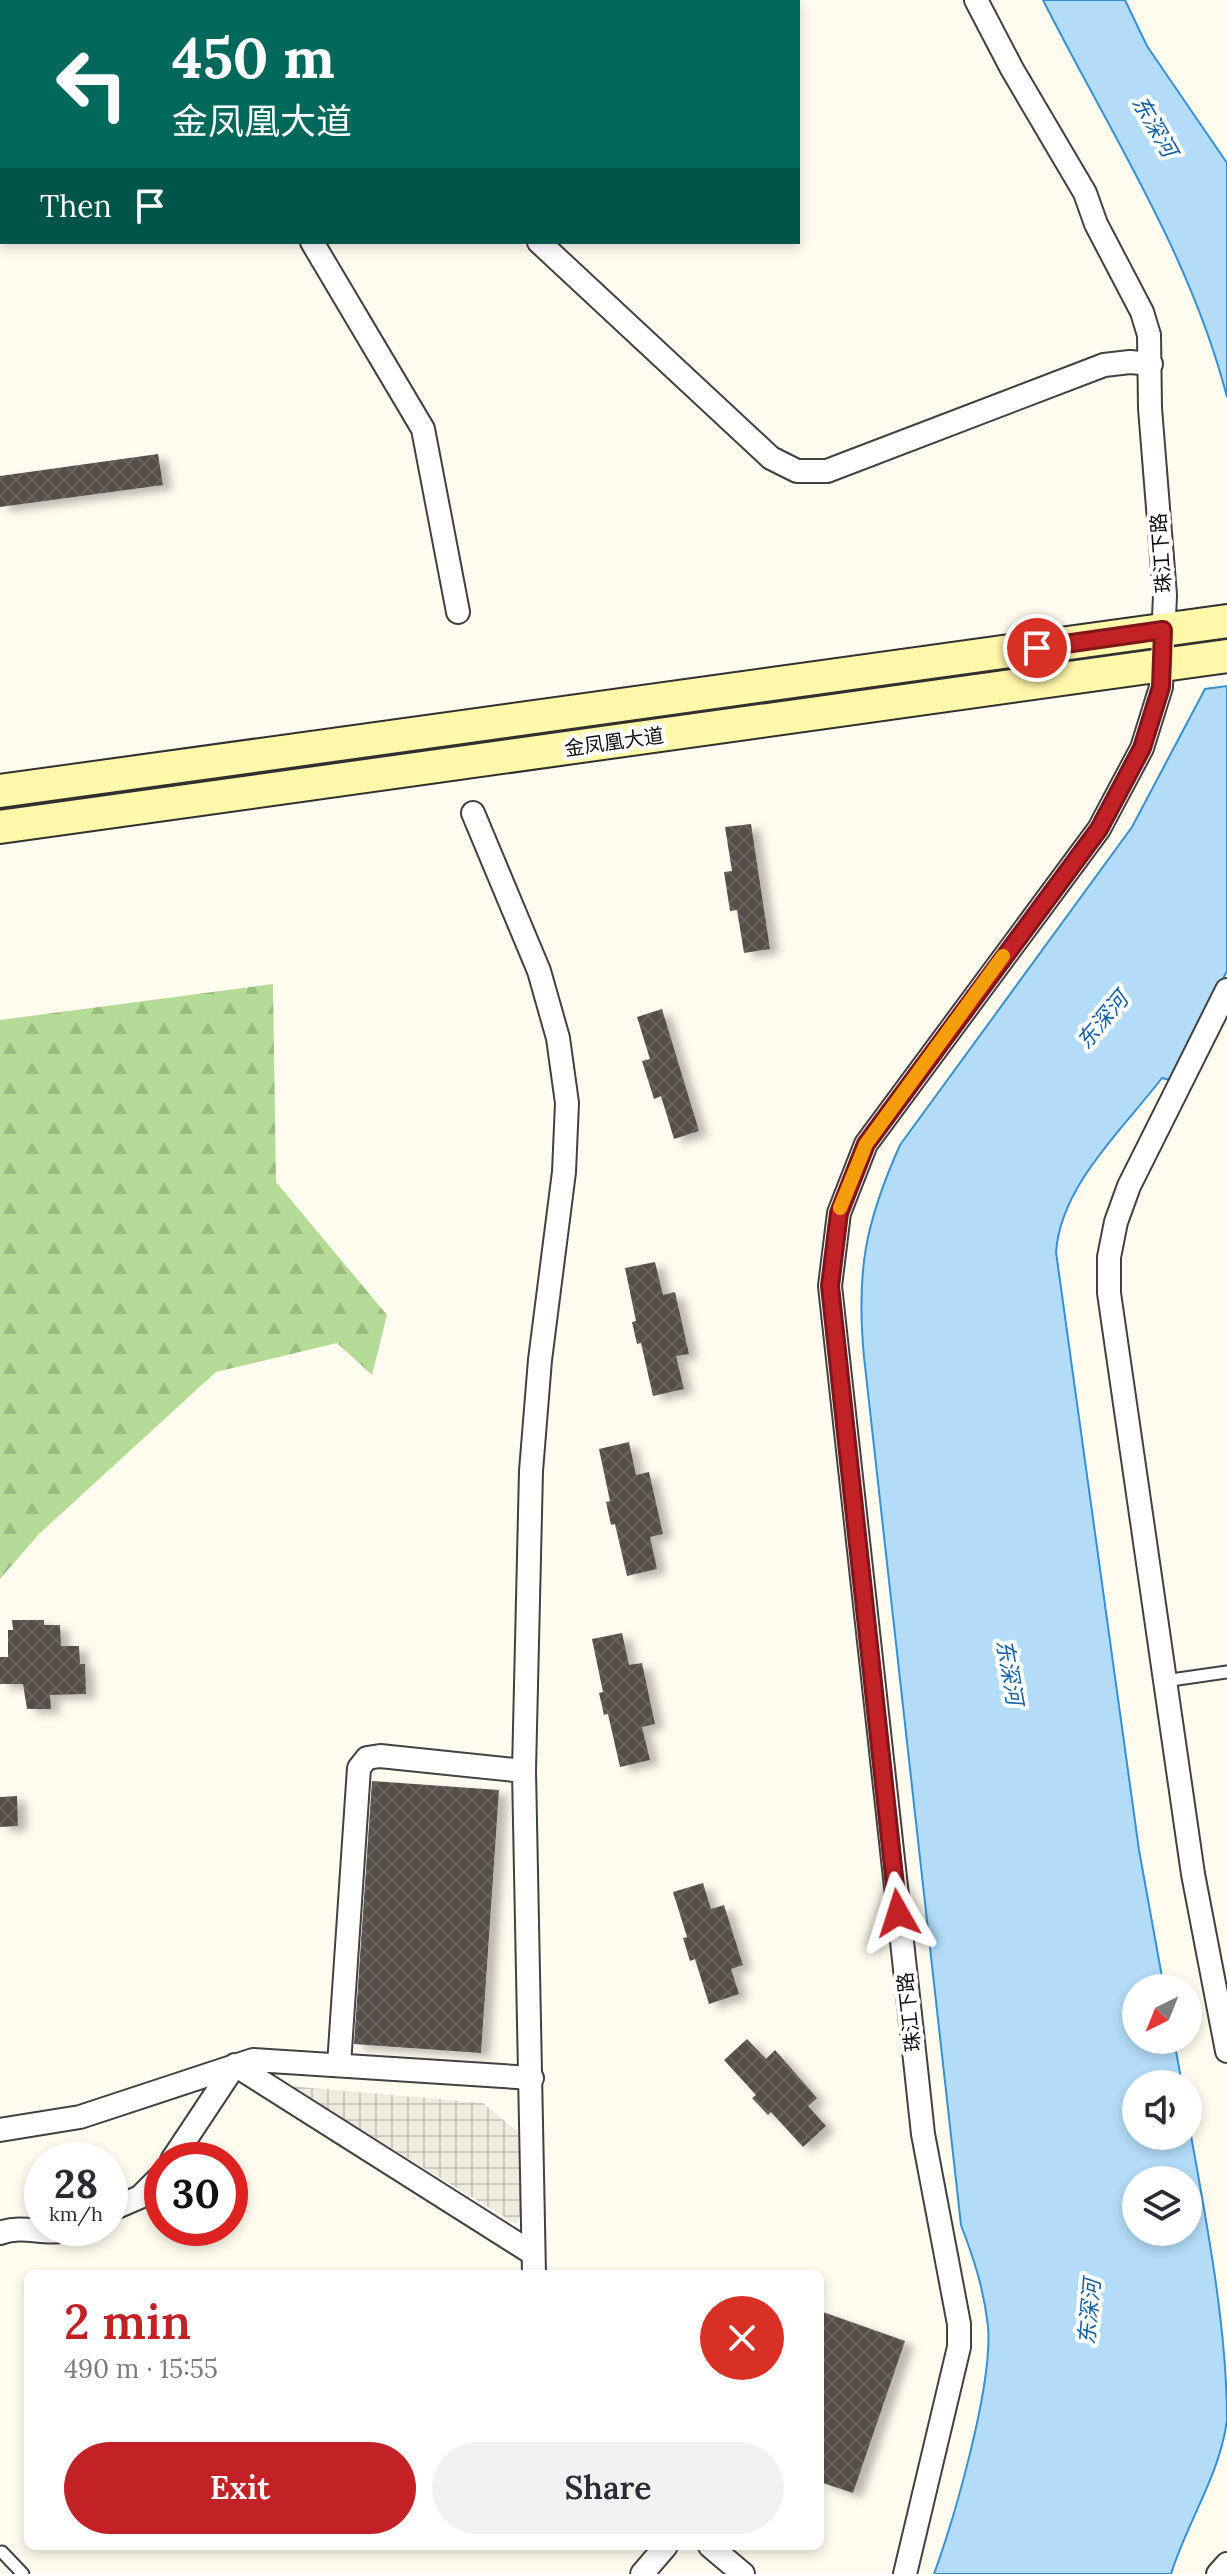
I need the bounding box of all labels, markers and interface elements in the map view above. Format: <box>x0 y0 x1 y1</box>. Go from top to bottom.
text: 450 m <box>172 22 335 93</box>
icon: left <box>40 32 144 136</box>
water label: 东深河 <box>1126 90 1186 165</box>
text: 金凤凰大道 <box>172 98 352 144</box>
icon: arrive <box>128 184 172 228</box>
text: Then <box>40 187 112 225</box>
street label: 珠江下路 <box>1145 512 1176 594</box>
pin <box>1003 614 1071 682</box>
icon: arrive <box>1015 626 1059 670</box>
street label: 金凤凰大道 <box>563 722 665 761</box>
water label: 东深河 <box>1070 983 1137 1054</box>
water label: 东深河 <box>990 1637 1030 1711</box>
position arrow <box>856 1871 940 1955</box>
street label: 珠江下路 <box>892 1971 925 2053</box>
north arrow <box>1122 1974 1202 2054</box>
map controls <box>1122 1974 1202 2246</box>
button: sound <box>1122 2070 1202 2150</box>
speed limit sign: 30 <box>144 2142 248 2246</box>
text: 28 <box>54 2158 98 2209</box>
button: layers <box>1122 2166 1202 2246</box>
text: km/h <box>49 2201 103 2226</box>
water label: 东深河 <box>1072 2274 1106 2346</box>
text: 2 min <box>64 2291 191 2352</box>
button: close <box>700 2296 784 2380</box>
text: 490 m · 15:55 <box>64 2352 218 2385</box>
button: Exit <box>64 2442 416 2534</box>
button: Share <box>432 2442 784 2534</box>

